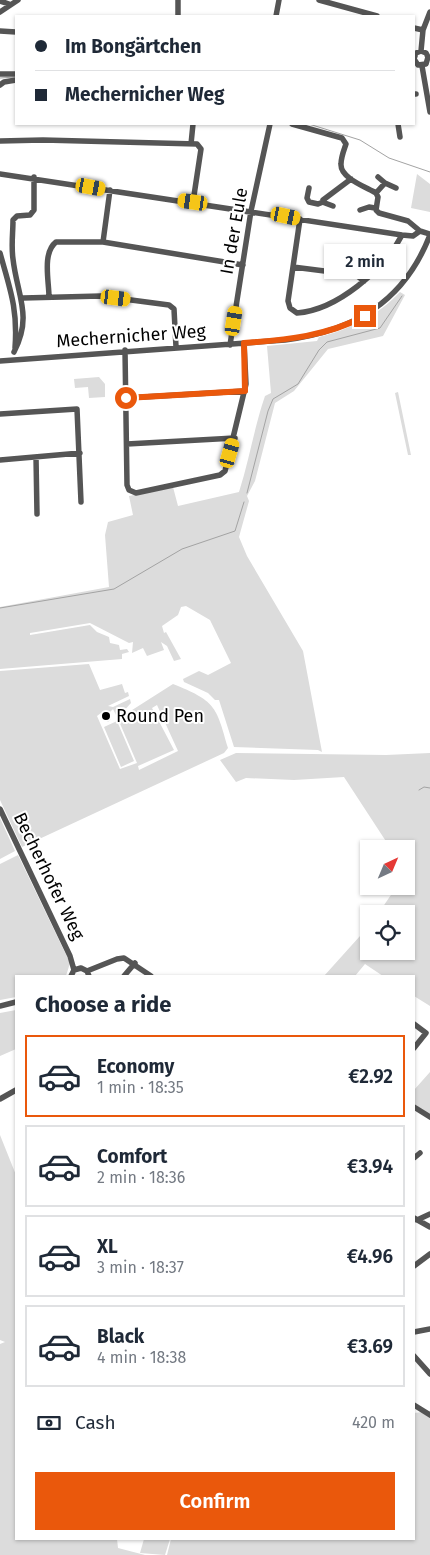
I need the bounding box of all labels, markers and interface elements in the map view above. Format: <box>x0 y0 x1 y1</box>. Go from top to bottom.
text: Im Bongärtchen <box>65 35 201 58</box>
text: Mechernicher Weg <box>65 83 224 106</box>
car <box>74 177 107 197</box>
street label: In der Eule <box>216 186 252 276</box>
car <box>177 192 208 212</box>
car <box>269 206 302 226</box>
callout: 2 min <box>324 244 406 278</box>
text: 2 min <box>345 252 385 271</box>
car <box>100 289 131 307</box>
car <box>224 305 243 337</box>
route end <box>354 305 376 327</box>
street label: Mechernicher Weg <box>55 320 207 352</box>
route start <box>115 387 137 409</box>
car <box>218 437 241 469</box>
place label: Round Pen <box>116 705 204 727</box>
marker: Round Pen <box>100 710 112 722</box>
street label: Becherhofer Weg <box>9 809 90 944</box>
north arrow <box>360 840 415 895</box>
map controls <box>360 840 415 960</box>
button: locate <box>360 905 415 960</box>
text: Choose a ride <box>35 991 171 1018</box>
icon: car <box>37 1054 82 1099</box>
text: Economy <box>97 1055 174 1078</box>
text: €2.92 <box>348 1065 393 1088</box>
text: 1 min · 18:35 <box>97 1078 184 1097</box>
icon: car <box>37 1144 82 1189</box>
text: Comfort <box>97 1145 167 1168</box>
text: €3.94 <box>347 1155 393 1178</box>
text: 2 min · 18:36 <box>97 1168 185 1187</box>
icon: car <box>37 1234 82 1279</box>
text: XL <box>97 1235 118 1258</box>
text: €4.96 <box>347 1245 393 1268</box>
text: 3 min · 18:37 <box>97 1258 184 1277</box>
icon: car <box>37 1324 82 1369</box>
text: Black <box>97 1325 144 1348</box>
text: €3.69 <box>347 1335 393 1358</box>
text: 4 min · 18:38 <box>97 1348 186 1367</box>
icon: cash <box>35 1409 63 1437</box>
text: Cash <box>75 1411 116 1434</box>
text: 420 m <box>352 1413 395 1432</box>
button: Confirm <box>35 1472 395 1530</box>

